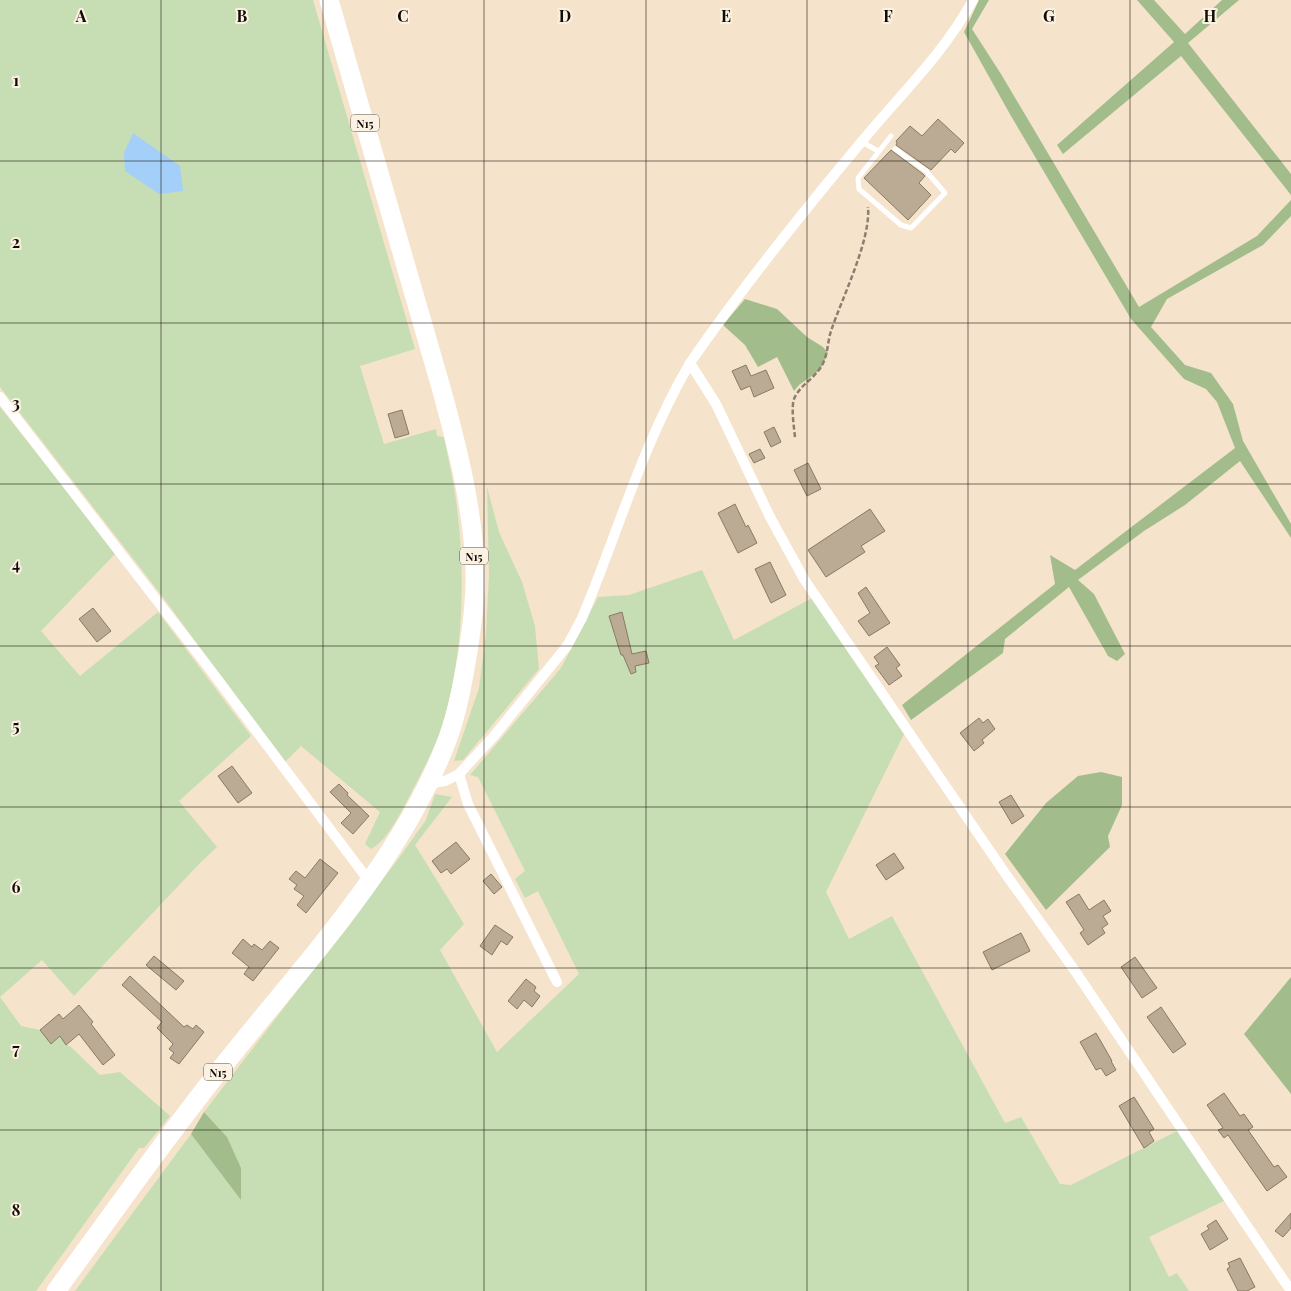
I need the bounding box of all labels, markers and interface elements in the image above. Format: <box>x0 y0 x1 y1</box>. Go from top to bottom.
text: A <box>75 5 87 26</box>
text: B <box>237 5 248 26</box>
text: C <box>397 5 409 26</box>
text: D <box>559 5 571 26</box>
text: E <box>721 5 731 26</box>
text: F <box>883 5 893 26</box>
text: G <box>1043 5 1055 26</box>
text: H <box>1204 5 1217 26</box>
text: 1 <box>13 69 19 90</box>
road number: N15 <box>351 115 379 132</box>
text: 2 <box>12 231 20 252</box>
text: 3 <box>12 392 20 413</box>
road number: N15 <box>460 548 488 564</box>
text: 4 <box>12 553 20 574</box>
text: 5 <box>12 715 20 736</box>
text: 6 <box>12 876 21 897</box>
text: 7 <box>12 1038 20 1059</box>
road number: N15 <box>204 1064 232 1080</box>
text: 8 <box>12 1199 21 1220</box>

